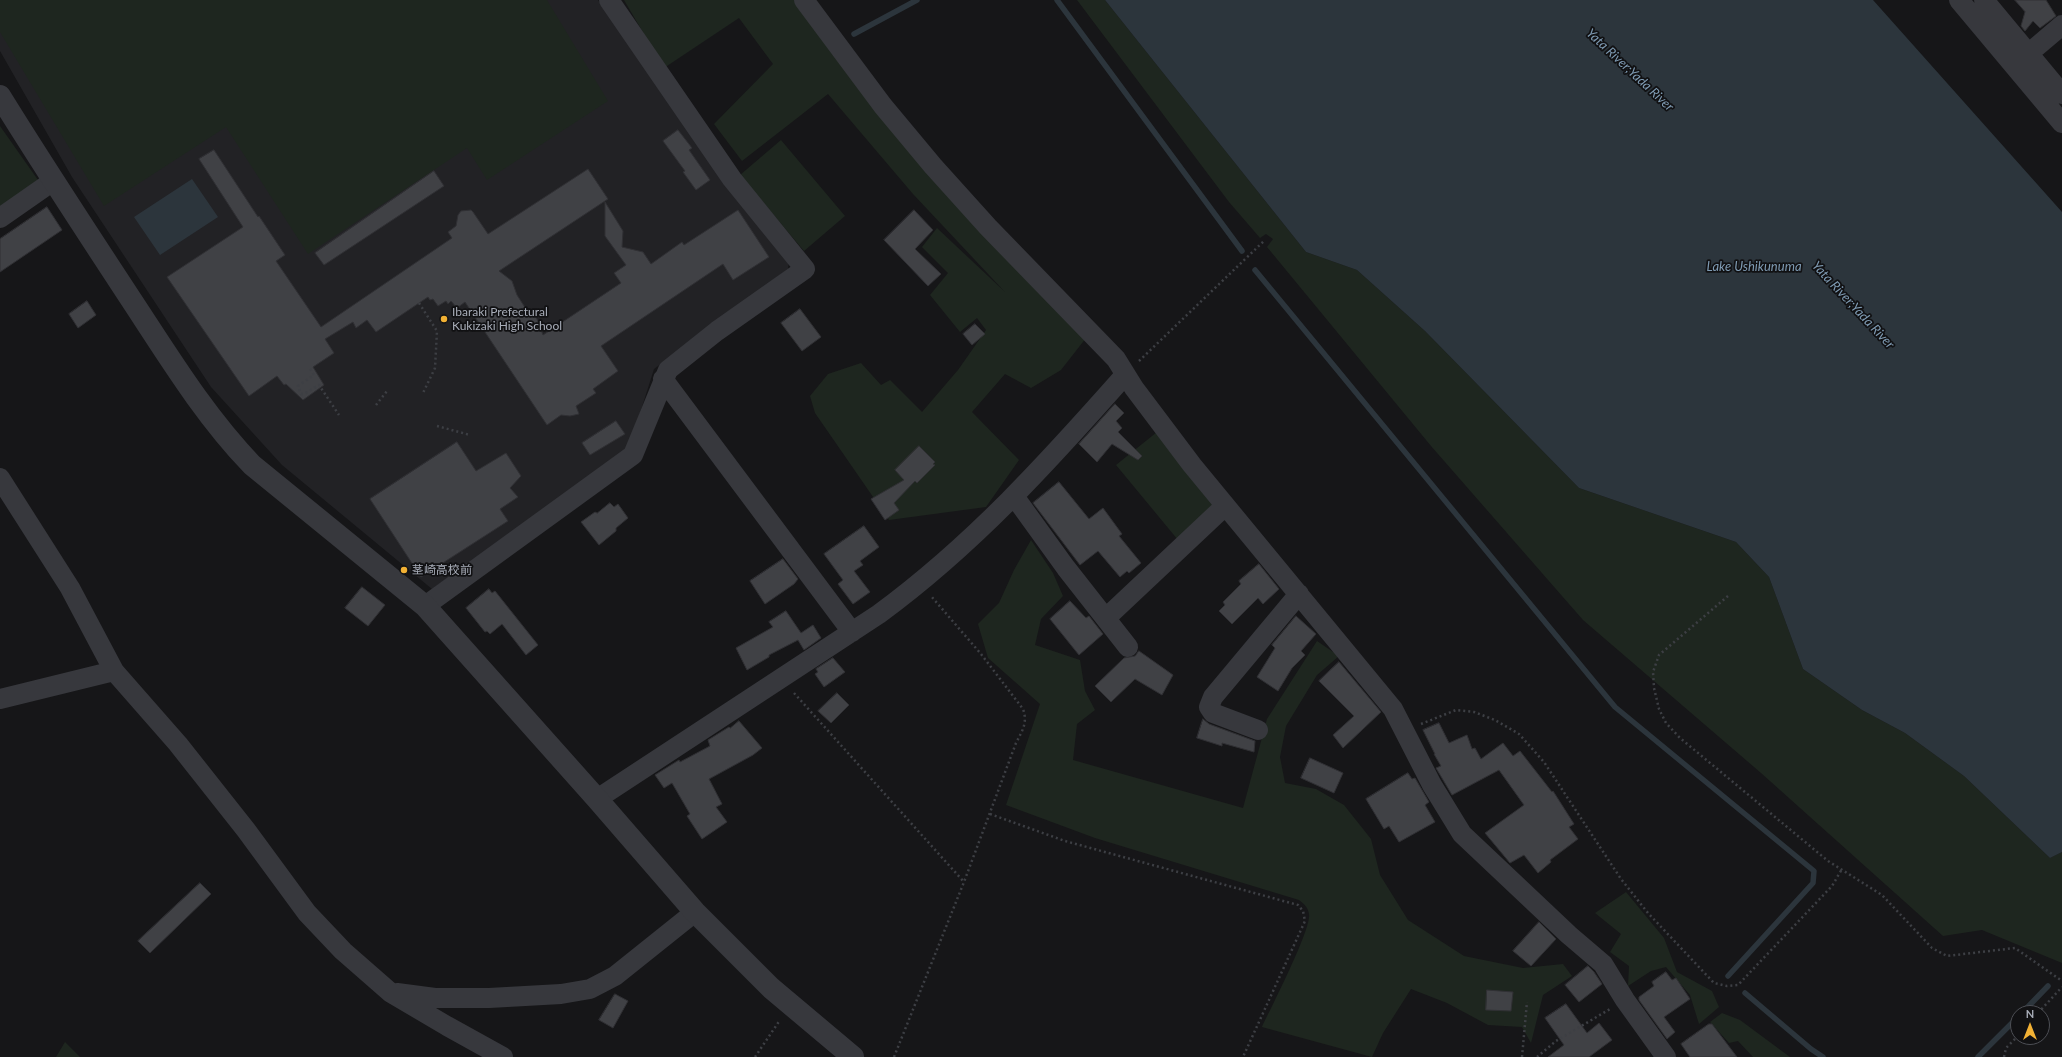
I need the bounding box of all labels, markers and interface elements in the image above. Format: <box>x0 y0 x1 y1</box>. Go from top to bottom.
water label: Yata River;Yada River <box>1583 26 1677 114</box>
water label: Yata River;Yada River <box>1809 258 1897 352</box>
water label: Lake Ushikunuma <box>1706 259 1802 275</box>
place label: Ibaraki Prefectural Kukizaki High School <box>452 305 562 333</box>
marker: Ibaraki Prefectural Kukizaki High School <box>439 314 449 324</box>
place label: 茎崎高校前 <box>412 563 472 577</box>
marker: 茎崎高校前 <box>399 565 409 575</box>
north arrow <box>2010 1005 2050 1045</box>
text: N <box>2026 1007 2034 1020</box>

